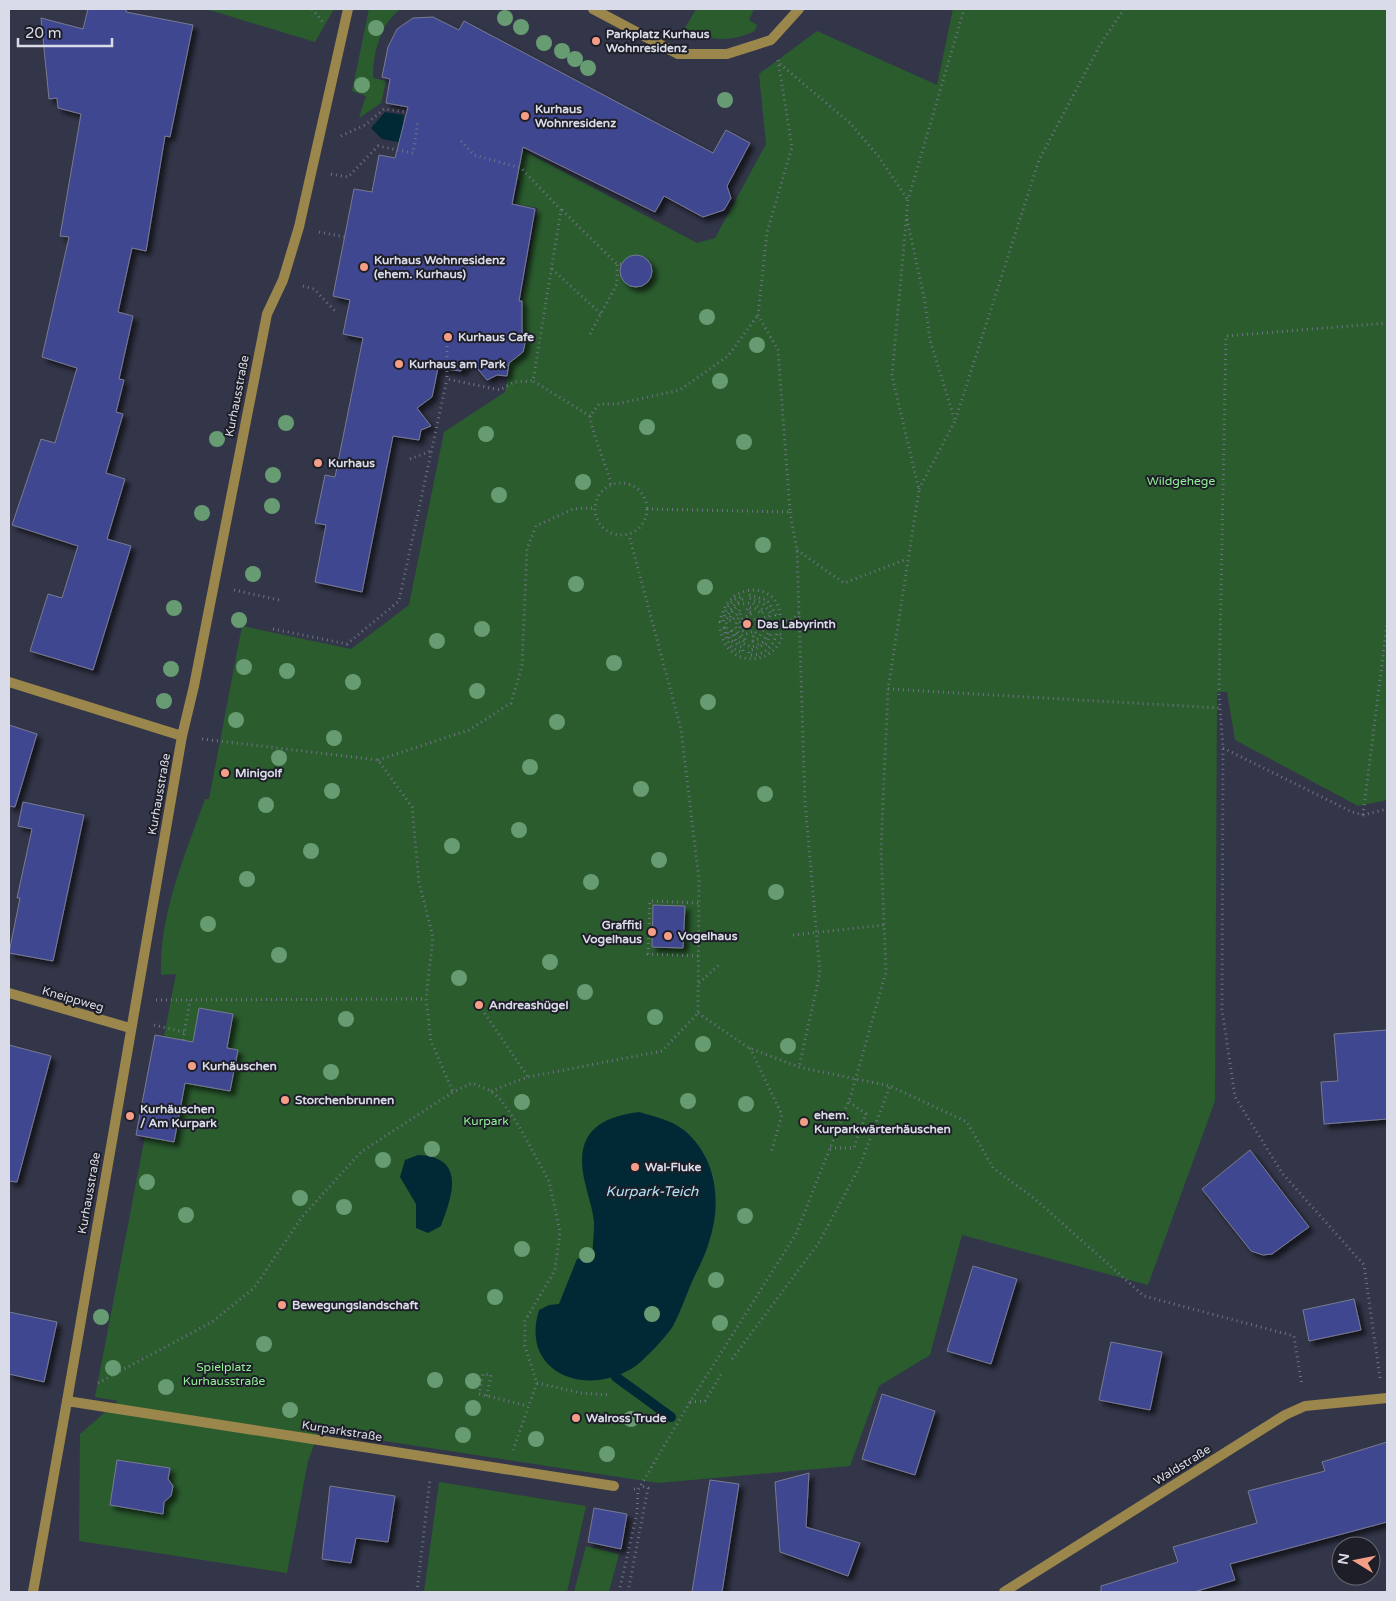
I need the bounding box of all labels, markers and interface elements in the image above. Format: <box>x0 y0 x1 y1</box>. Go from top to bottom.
scale bar <box>18 15 111 47</box>
text: 20 m <box>25 24 62 42</box>
place label: Parkplatz Kurhaus Wohnresidenz <box>606 27 710 55</box>
marker: Parkplatz Kurhaus Wohnresidenz <box>590 35 602 47</box>
place label: Kurhaus Wohnresidenz <box>535 102 616 130</box>
marker: Kurhaus Wohnresidenz <box>519 110 531 122</box>
place label: Kurhaus Wohnresidenz (ehem. Kurhaus) <box>374 253 505 281</box>
marker: Kurhaus Wohnresidenz (ehem. Kurhaus) <box>358 261 370 273</box>
place label: Kurhaus Cafe <box>458 330 534 344</box>
marker: Kurhaus Cafe <box>442 331 454 343</box>
street label: Kurhausstraße <box>222 354 252 438</box>
place label: Kurhaus am Park <box>409 357 506 371</box>
marker: Kurhaus am Park <box>393 358 405 370</box>
place label: Kurhaus <box>328 456 375 470</box>
marker: Kurhaus <box>312 457 324 469</box>
park label: Wildgehege <box>1147 474 1215 488</box>
place label: Das Labyrinth <box>757 617 836 632</box>
marker: Das Labyrinth <box>741 618 753 630</box>
street label: Kurhausstraße <box>145 752 173 836</box>
place label: Minigolf <box>235 766 283 781</box>
marker: Minigolf <box>219 767 231 779</box>
place label: Graffiti Vogelhaus <box>583 918 642 947</box>
marker: Graffiti Vogelhaus <box>646 926 658 938</box>
place label: Vogelhaus <box>678 929 738 944</box>
marker: Vogelhaus <box>662 930 674 942</box>
street label: Kneippweg <box>40 983 106 1015</box>
place label: Andreashügel <box>489 998 568 1013</box>
marker: Andreashügel <box>473 999 485 1011</box>
place label: Kurhäuschen <box>202 1059 277 1073</box>
marker: Kurhäuschen <box>186 1060 198 1072</box>
place label: Storchenbrunnen <box>295 1093 394 1107</box>
marker: Storchenbrunnen <box>279 1094 291 1106</box>
place label: Kurhäuschen / Am Kurpark <box>140 1102 217 1131</box>
place label: ehem. Kurparkwärterhäuschen <box>814 1108 951 1137</box>
marker: Kurhäuschen / Am Kurpark <box>124 1110 136 1122</box>
park label: Kurpark <box>463 1114 509 1128</box>
marker: ehem. Kurparkwärterhäuschen <box>798 1116 810 1128</box>
street label: Kurhausstraße <box>75 1151 103 1235</box>
place label: Wal-Fluke <box>645 1160 702 1174</box>
marker: Wal-Fluke <box>629 1161 641 1173</box>
water label: Kurpark-Teich <box>606 1183 699 1200</box>
place label: Bewegungslandschaft <box>292 1298 419 1313</box>
marker: Bewegungslandschaft <box>276 1299 288 1311</box>
park label: Spielplatz Kurhausstraße <box>183 1360 266 1388</box>
place label: Walross Trude <box>586 1411 667 1425</box>
marker: Walross Trude <box>570 1412 582 1424</box>
street label: Kurparkstraße <box>301 1418 383 1444</box>
street label: Waldstraße <box>1151 1442 1213 1488</box>
north arrow <box>1331 1536 1381 1586</box>
text: N <box>1334 1552 1353 1566</box>

